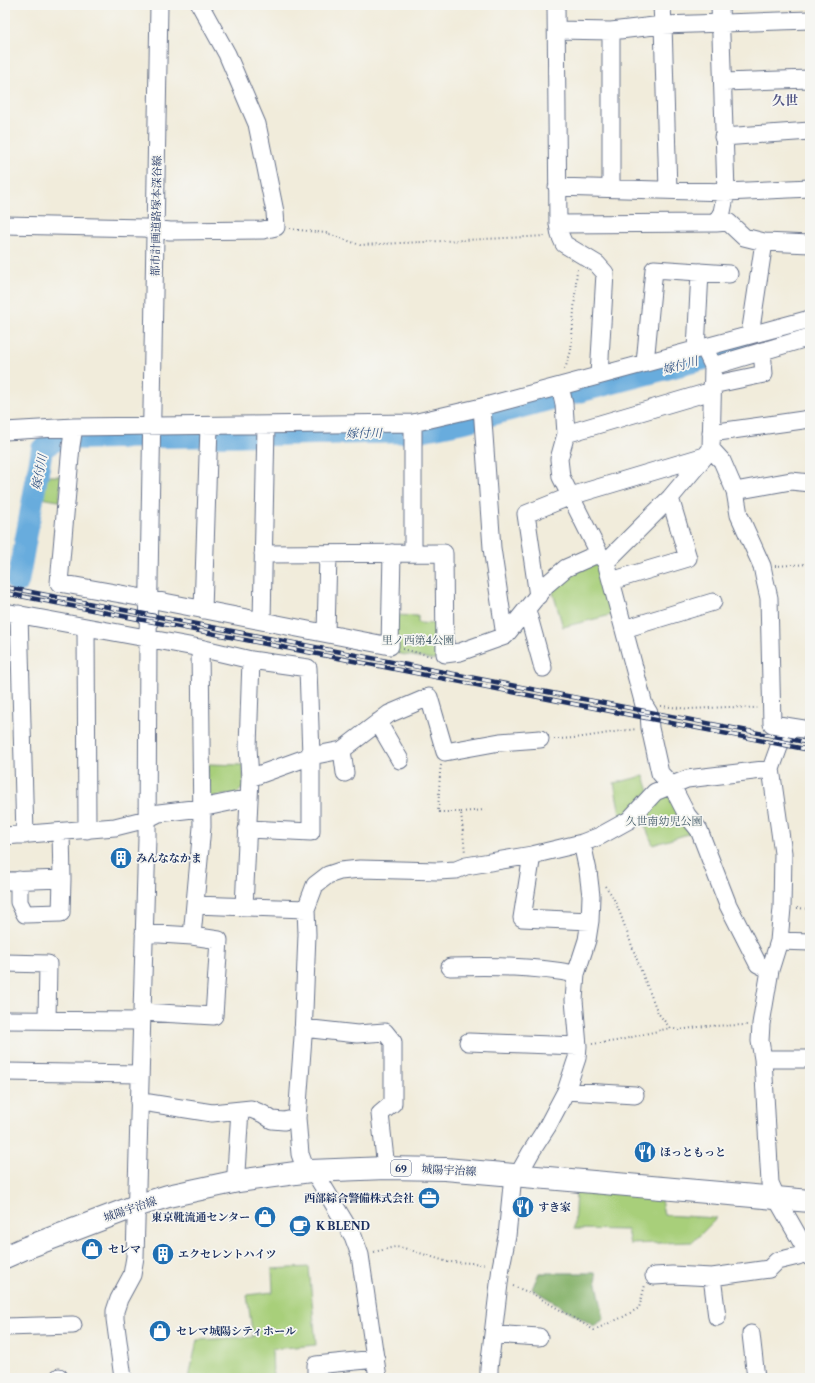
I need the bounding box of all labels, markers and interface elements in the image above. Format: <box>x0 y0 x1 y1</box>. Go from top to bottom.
district label: 久世 <box>772 92 798 108</box>
street label: 都市計画道路塚本深谷線 <box>148 155 164 277</box>
water label: 嫁付川 <box>661 353 701 377</box>
water label: 嫁付川 <box>346 425 384 441</box>
water label: 嫁付川 <box>28 451 50 491</box>
park label: 里ノ西第4公園 <box>382 633 454 647</box>
park label: 久世南幼児公園 <box>626 814 703 828</box>
building icon: みんななかま <box>108 845 134 871</box>
place label: みんななかま <box>136 851 202 865</box>
restaurant icon: ほっともっと <box>632 1139 658 1165</box>
place label: ほっともっと <box>660 1145 726 1159</box>
road number: 69 <box>391 1160 411 1176</box>
street label: 城陽宇治線 <box>421 1162 477 1178</box>
office icon: 西部綜合警備株式会社 <box>416 1185 442 1211</box>
place label: 西部綜合警備株式会社 <box>304 1191 414 1205</box>
street label: 城陽宇治線 <box>102 1193 158 1225</box>
restaurant icon: すき家 <box>510 1194 536 1220</box>
place label: すき家 <box>538 1200 571 1214</box>
shop icon: 東京靴流通センター <box>252 1204 278 1230</box>
place label: 東京靴流通センター <box>151 1210 250 1224</box>
cafe icon: K BLEND <box>287 1213 313 1239</box>
place label: K BLEND <box>316 1219 371 1233</box>
shop icon: セレマ <box>79 1236 105 1262</box>
building icon: エクセレントハイツ <box>150 1241 176 1267</box>
place label: セレマ <box>108 1242 141 1256</box>
place label: エクセレントハイツ <box>178 1247 277 1261</box>
shop icon: セレマ城陽シティホール <box>147 1318 173 1344</box>
place label: セレマ城陽シティホール <box>176 1324 296 1338</box>

